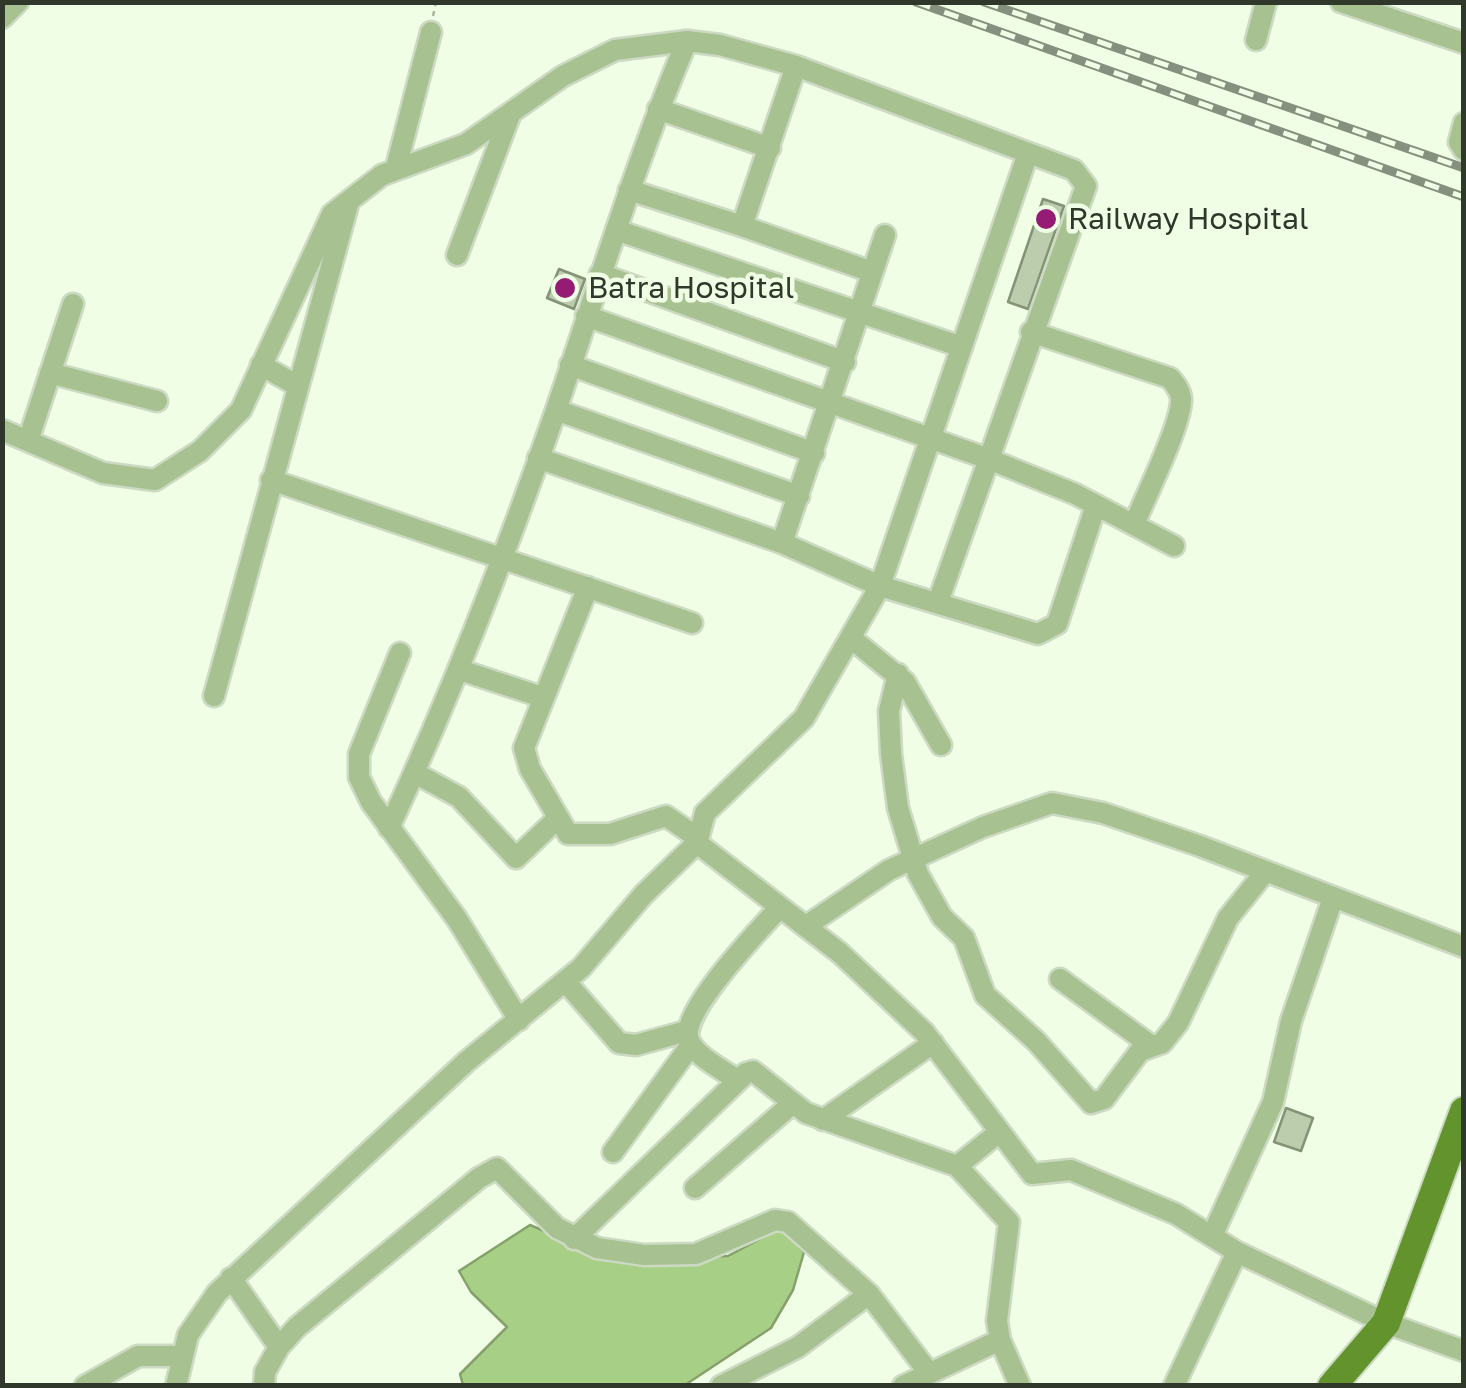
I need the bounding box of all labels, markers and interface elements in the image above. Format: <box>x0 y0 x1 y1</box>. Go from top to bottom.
place label: Railway Hospital <box>1068 201 1308 237</box>
marker: Railway Hospital <box>1033 206 1059 232</box>
place label: Batra Hospital <box>588 270 794 306</box>
marker: Batra Hospital <box>552 275 578 301</box>

